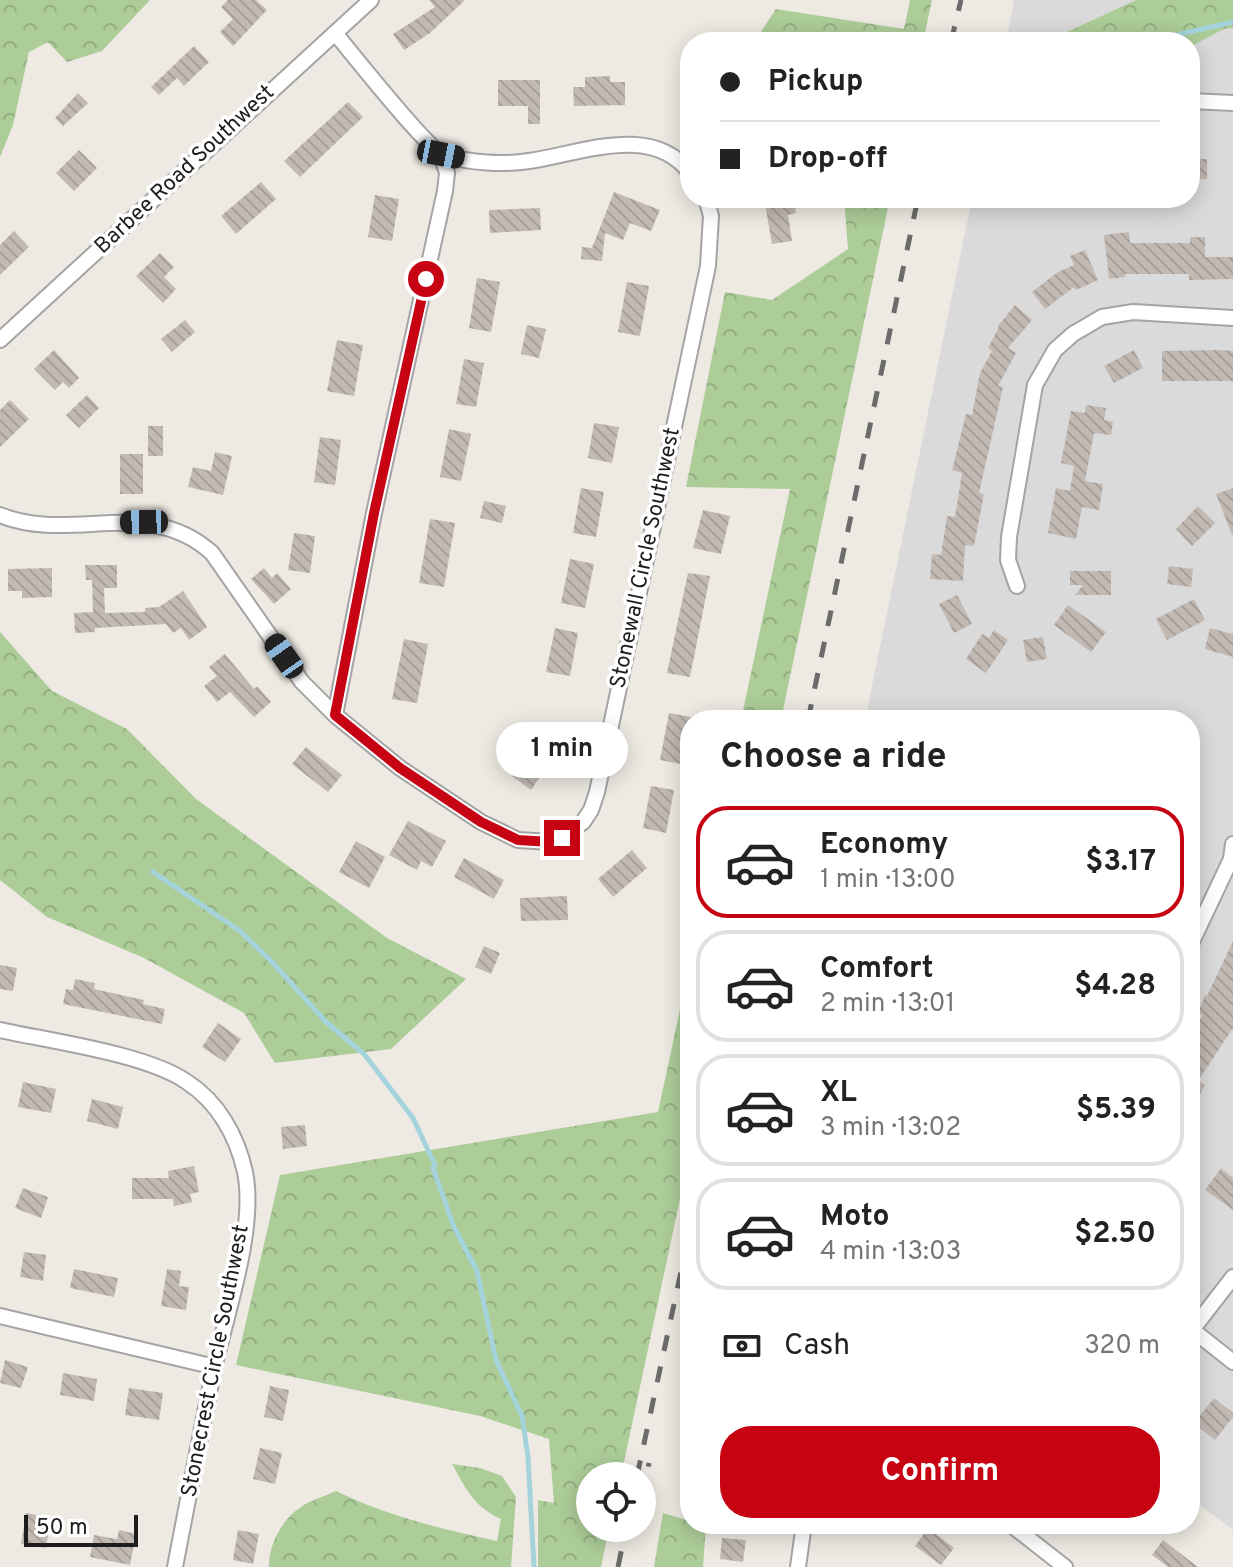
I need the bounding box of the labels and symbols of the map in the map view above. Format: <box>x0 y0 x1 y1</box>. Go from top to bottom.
street label: Barbee Road Southwest <box>89 80 281 260</box>
car <box>415 138 467 170</box>
route start <box>408 261 444 297</box>
street label: Stonewall Circle Southwest <box>605 425 687 691</box>
car <box>120 510 168 534</box>
car <box>260 629 308 683</box>
callout: 1 min <box>496 722 628 778</box>
route end <box>544 820 580 856</box>
street label: Stonecrest Circle Southwest <box>176 1222 256 1500</box>
scale bar <box>24 1511 138 1547</box>

